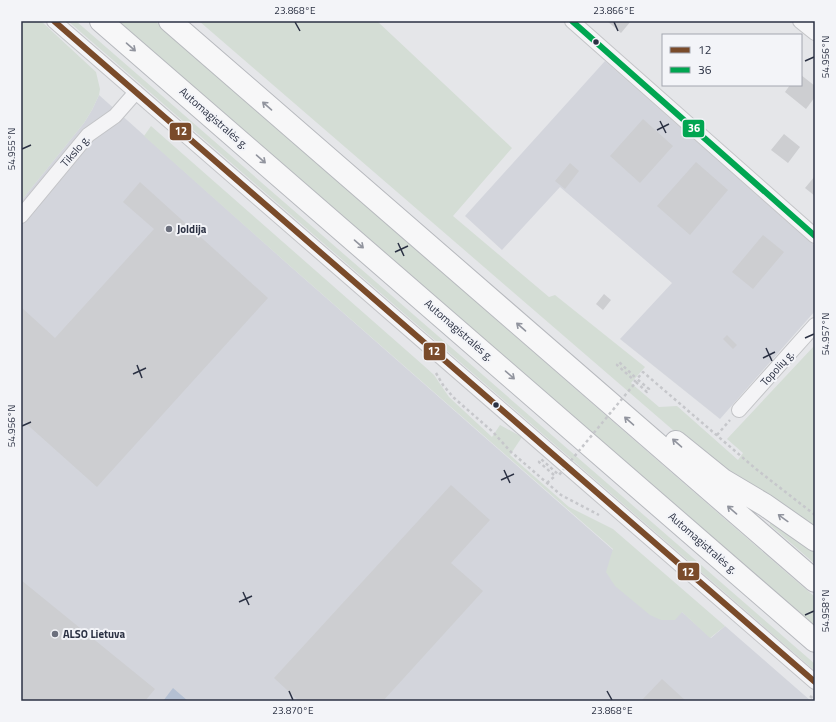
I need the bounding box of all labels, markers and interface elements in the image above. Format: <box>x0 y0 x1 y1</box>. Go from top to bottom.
text: 23.868°E <box>274 3 316 18</box>
text: 23.866°E <box>593 3 635 18</box>
legend <box>662 34 802 86</box>
text: 54.956°N <box>818 36 833 78</box>
unlabelled marker <box>591 37 601 47</box>
text: 12 <box>698 40 711 59</box>
one-way arrow <box>125 42 136 51</box>
text: 36 <box>698 60 712 79</box>
street label: Automagistralės g. <box>176 83 252 153</box>
one-way arrow <box>262 101 272 111</box>
line badge: 36 <box>682 119 705 138</box>
text: 36 <box>688 120 700 136</box>
line badge: 12 <box>169 122 192 141</box>
text: 12 <box>175 123 187 139</box>
text: 54.955°N <box>4 128 19 170</box>
street label: Tikslo g. <box>57 132 93 170</box>
one-way arrow <box>256 155 266 164</box>
place label: Joldija <box>177 221 207 237</box>
marker: Joldija <box>164 224 174 234</box>
one-way arrow <box>354 240 364 249</box>
street label: Automagistralės g. <box>421 295 497 365</box>
text: 54.957°N <box>818 313 833 355</box>
one-way arrow <box>515 322 526 331</box>
line badge: 12 <box>423 342 446 361</box>
text: 12 <box>428 343 440 359</box>
street label: Topolių g. <box>757 347 797 389</box>
one-way arrow <box>505 370 515 379</box>
unlabelled marker <box>491 400 501 410</box>
text: 54.956°N <box>4 405 19 447</box>
one-way arrow <box>624 417 635 426</box>
one-way arrow <box>672 438 683 447</box>
one-way arrow <box>727 506 738 515</box>
street label: Automagistralės g. <box>665 508 741 578</box>
one-way arrow <box>778 514 789 522</box>
line badge: 12 <box>677 562 700 581</box>
text: 12 <box>682 564 694 580</box>
text: 54.958°N <box>818 590 833 632</box>
place label: ALSO Lietuva <box>63 626 126 642</box>
marker: ALSO Lietuva <box>50 629 60 639</box>
text: 23.870°E <box>272 703 314 718</box>
text: 23.868°E <box>591 703 633 718</box>

